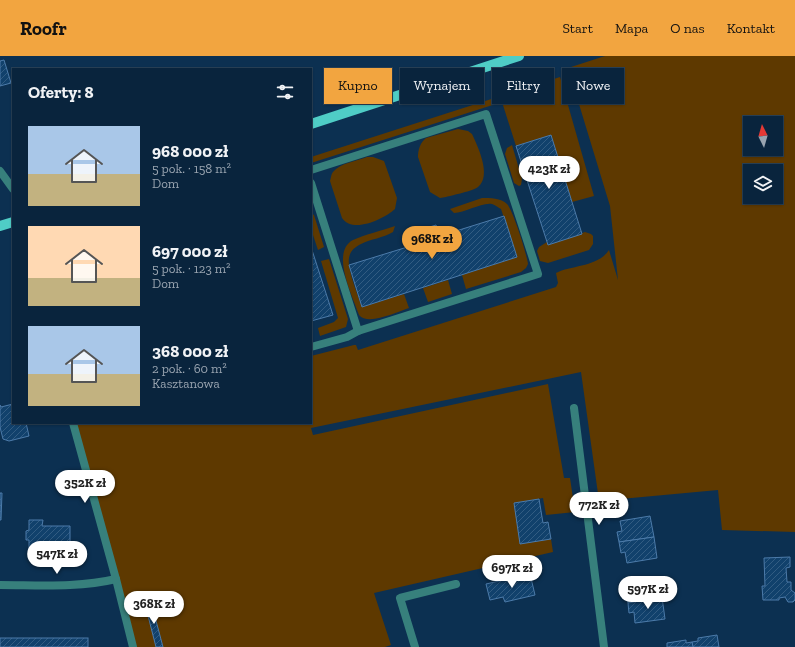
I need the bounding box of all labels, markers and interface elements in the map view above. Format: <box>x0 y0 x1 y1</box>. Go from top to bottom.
text: Roofr <box>20 17 67 40</box>
text: Start <box>562 20 593 37</box>
text: Mapa <box>615 20 648 37</box>
text: O nas <box>670 20 705 37</box>
text: Kontakt <box>727 20 775 37</box>
chip: Kupno <box>324 68 392 104</box>
chip: Wynajem <box>400 68 484 104</box>
chip: Filtry <box>492 68 554 104</box>
chip: Nowe <box>562 68 624 104</box>
icon: filters <box>274 81 296 103</box>
text: Oferty: 8 <box>28 82 94 102</box>
north arrow <box>743 116 783 156</box>
map controls <box>743 116 783 204</box>
text: 968 000 zł <box>152 141 228 161</box>
icon: home <box>60 142 108 190</box>
pin: 423K zł <box>512 156 586 190</box>
text: 5 pok. · 158 m² <box>152 161 231 176</box>
text: 423K zł <box>528 161 570 176</box>
button: layers <box>743 164 783 204</box>
text: Dom <box>152 176 179 191</box>
pin: 968K zł <box>395 226 469 260</box>
text: 968K zł <box>411 231 453 246</box>
text: 697 000 zł <box>152 241 227 261</box>
icon: home <box>60 242 108 290</box>
text: 5 pok. · 123 m² <box>152 261 230 276</box>
text: Dom <box>152 276 179 291</box>
text: 368 000 zł <box>152 341 228 361</box>
icon: home <box>60 342 108 390</box>
text: 2 pok. · 60 m² <box>152 361 227 376</box>
text: Kasztanowa <box>152 376 220 391</box>
pin: 352K zł <box>48 470 122 504</box>
text: 352K zł <box>64 475 106 490</box>
pin: 772K zł <box>562 492 636 526</box>
text: 772K zł <box>578 497 620 512</box>
pin: 547K zł <box>20 541 94 575</box>
text: 547K zł <box>36 546 78 561</box>
pin: 697K zł <box>475 555 549 589</box>
text: 697K zł <box>491 560 533 575</box>
pin: 597K zł <box>611 576 685 610</box>
text: 597K zł <box>627 581 669 596</box>
pin: 368K zł <box>117 591 191 625</box>
text: 368K zł <box>133 596 175 611</box>

